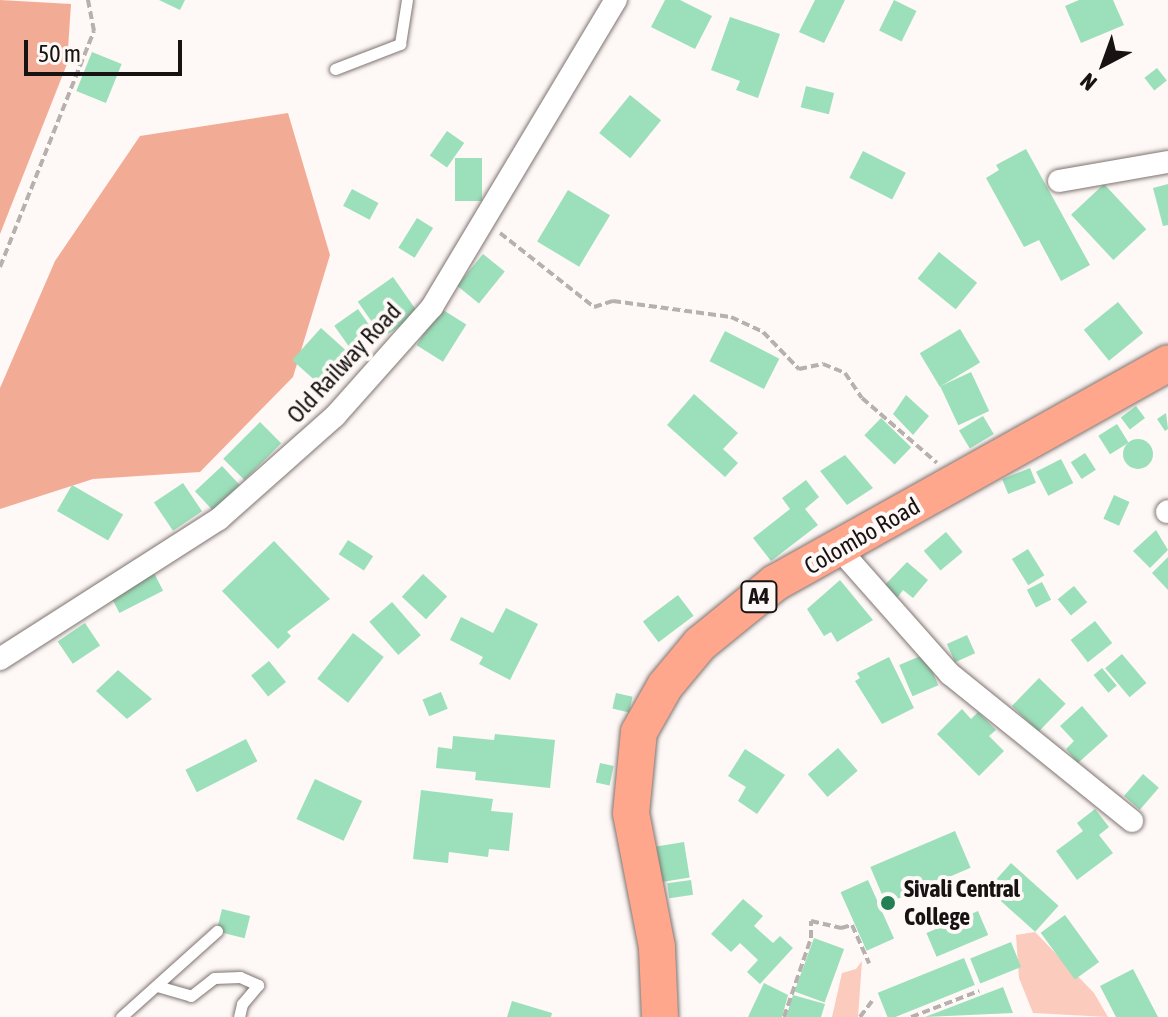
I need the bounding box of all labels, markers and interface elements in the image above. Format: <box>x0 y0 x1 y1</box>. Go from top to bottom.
scale bar <box>28 24 186 74</box>
north arrow <box>1064 24 1144 104</box>
text: 50 m <box>38 40 81 67</box>
text: N <box>1075 68 1102 96</box>
street label: Old Railway Road <box>281 297 407 429</box>
street label: Colombo Road <box>799 491 925 581</box>
road number: A4 <box>739 579 779 615</box>
place label: Sivali Central College <box>904 875 1020 931</box>
marker: Sivali Central College <box>879 894 897 912</box>

